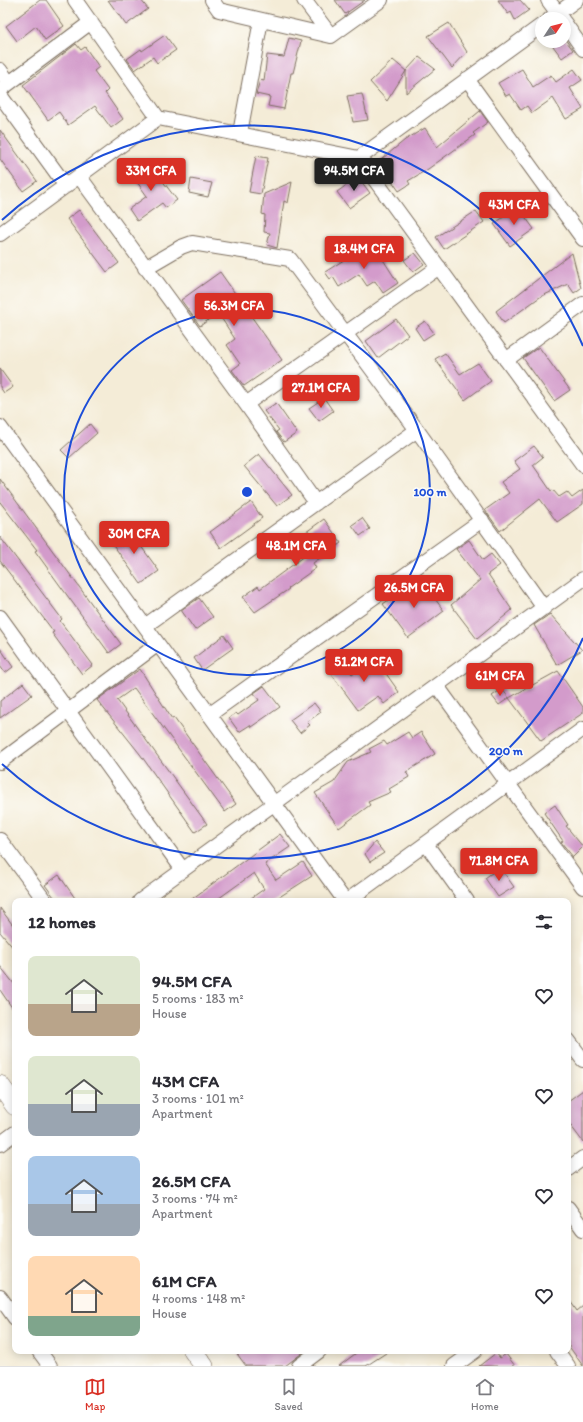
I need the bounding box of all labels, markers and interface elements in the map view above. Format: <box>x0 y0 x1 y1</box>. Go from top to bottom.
north arrow <box>535 12 571 48</box>
map controls <box>535 12 571 48</box>
pin: 33M CFA <box>114 158 188 192</box>
pin: 94.5M CFA <box>308 158 400 192</box>
text: 33M CFA <box>126 163 176 178</box>
text: 94.5M CFA <box>323 163 385 178</box>
pin: 43M CFA <box>477 192 551 226</box>
text: 43M CFA <box>488 197 540 212</box>
pin: 18.4M CFA <box>318 236 410 270</box>
text: 18.4M CFA <box>334 241 394 256</box>
pin: 56.3M CFA <box>188 293 280 327</box>
text: 56.3M CFA <box>204 298 264 313</box>
pin: 27.1M CFA <box>275 375 367 409</box>
text: 27.1M CFA <box>292 380 350 395</box>
centre of rings <box>240 485 254 499</box>
text: 100 m <box>413 485 447 499</box>
pin: 30M CFA <box>97 521 171 555</box>
text: 30M CFA <box>108 526 160 541</box>
pin: 48.1M CFA <box>250 533 342 567</box>
text: 48.1M CFA <box>266 538 326 553</box>
pin: 26.5M CFA <box>368 575 460 609</box>
text: 26.5M CFA <box>384 580 444 595</box>
pin: 51.2M CFA <box>318 649 410 683</box>
text: 51.2M CFA <box>334 654 394 669</box>
pin: 61M CFA <box>463 663 537 697</box>
text: 61M CFA <box>475 668 525 683</box>
text: 200 m <box>489 744 524 758</box>
pin: 71.8M CFA <box>453 848 545 882</box>
text: 71.8M CFA <box>469 853 529 868</box>
icon: filters <box>533 911 555 933</box>
text: 12 homes <box>28 912 96 932</box>
text: 94.5M CFA <box>152 971 232 991</box>
icon: home <box>60 972 108 1020</box>
icon: heart <box>533 985 555 1007</box>
text: 5 rooms · 183 m² <box>152 991 244 1006</box>
text: House <box>152 1006 187 1021</box>
text: 43M CFA <box>152 1071 219 1091</box>
icon: home <box>60 1072 108 1120</box>
icon: heart <box>533 1085 555 1107</box>
text: 3 rooms · 101 m² <box>152 1091 244 1106</box>
text: Apartment <box>152 1106 213 1121</box>
text: 26.5M CFA <box>152 1171 231 1191</box>
icon: home <box>60 1172 108 1220</box>
icon: heart <box>533 1185 555 1207</box>
text: 3 rooms · 74 m² <box>152 1191 238 1206</box>
text: Apartment <box>152 1206 213 1221</box>
text: 61M CFA <box>152 1271 217 1291</box>
icon: home <box>60 1272 108 1320</box>
icon: heart <box>533 1285 555 1307</box>
text: 4 rooms · 148 m² <box>152 1291 245 1306</box>
text: House <box>152 1306 187 1321</box>
tab: Map <box>84 1376 106 1413</box>
tab: Saved <box>275 1376 303 1413</box>
tab: Home <box>471 1376 499 1413</box>

